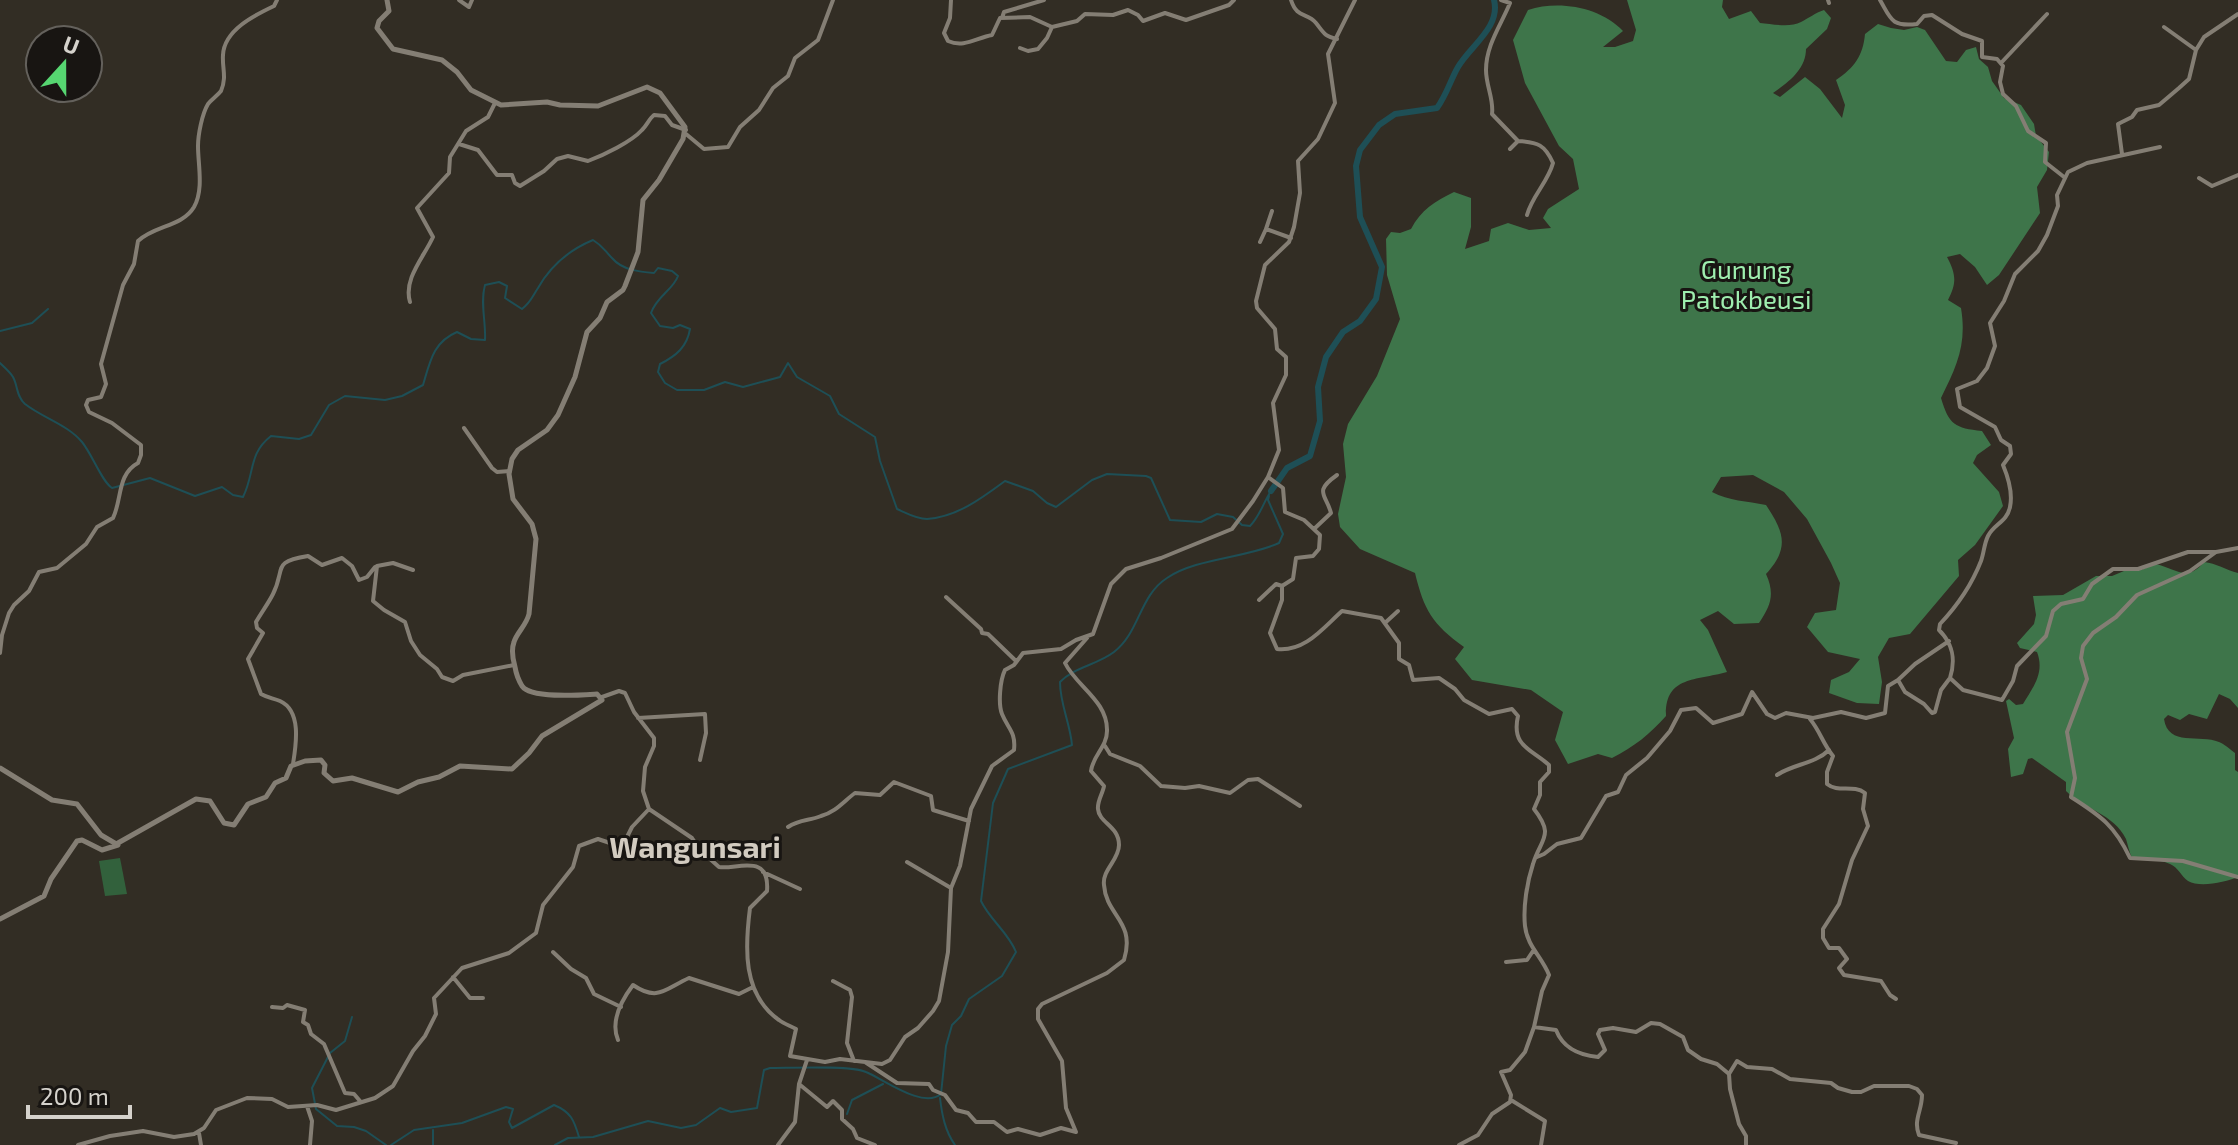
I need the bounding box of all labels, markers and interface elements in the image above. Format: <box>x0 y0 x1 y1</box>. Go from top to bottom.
north arrow <box>24 24 104 104</box>
text: U <box>60 30 83 59</box>
park label: Gunung Patokbeusi <box>1681 253 1811 314</box>
district label: Wangunsari <box>609 828 781 864</box>
scale bar <box>28 1069 130 1119</box>
text: 200 m <box>40 1081 109 1110</box>

